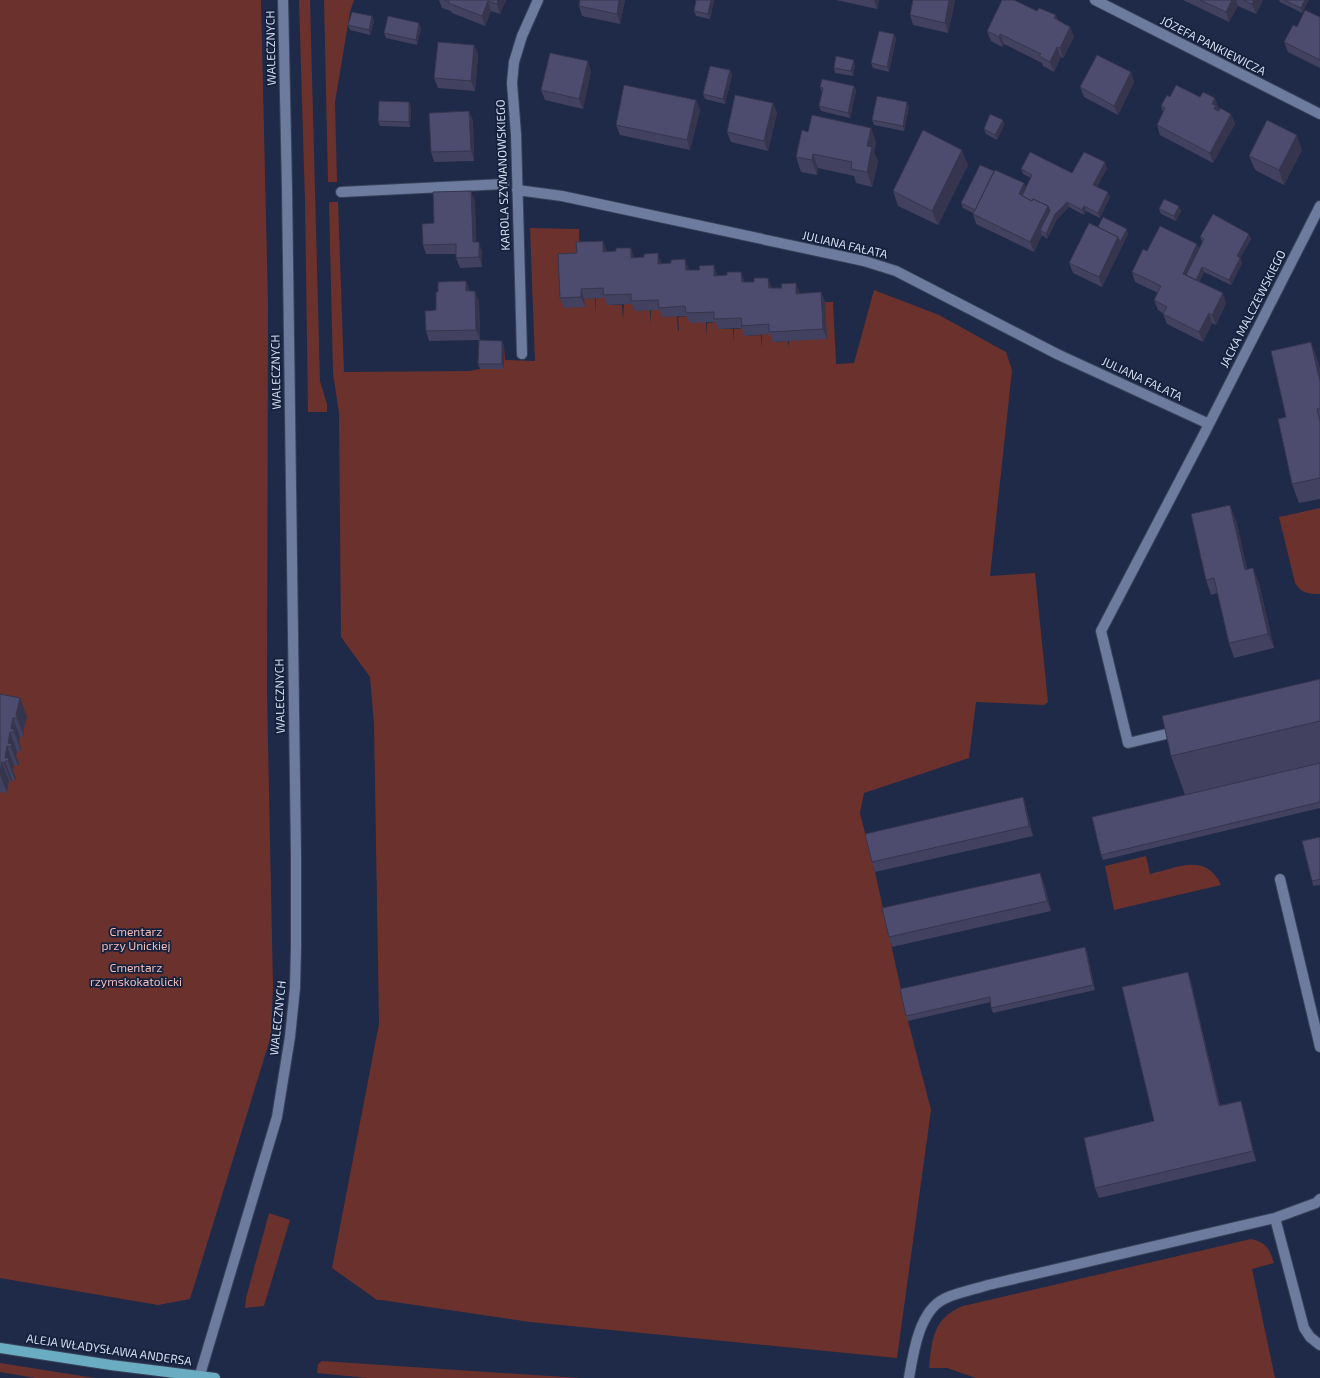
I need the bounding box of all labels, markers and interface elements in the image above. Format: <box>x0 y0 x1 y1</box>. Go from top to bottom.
street label: WALECZNYCH <box>262 10 278 86</box>
street label: JÓZEFA PANKIEWICZA <box>1158 12 1269 78</box>
street label: KAROLA SZYMANOWSKIEGO <box>492 99 512 251</box>
street label: JULIANA FAŁATA <box>801 227 890 261</box>
street label: JACKA MALCZEWSKIEGO <box>1216 247 1288 370</box>
street label: WALECZNYCH <box>267 334 283 410</box>
street label: JULIANA FAŁATA <box>1100 353 1185 403</box>
street label: WALECZNYCH <box>271 658 287 734</box>
park label: Cmentarz przy Unickiej <box>102 924 171 953</box>
park label: Cmentarz rzymskokatolicki <box>90 960 182 988</box>
street label: WALECZNYCH <box>266 980 288 1056</box>
street label: ALEJA WŁADYSŁAWA ANDERSA <box>26 1330 193 1368</box>

